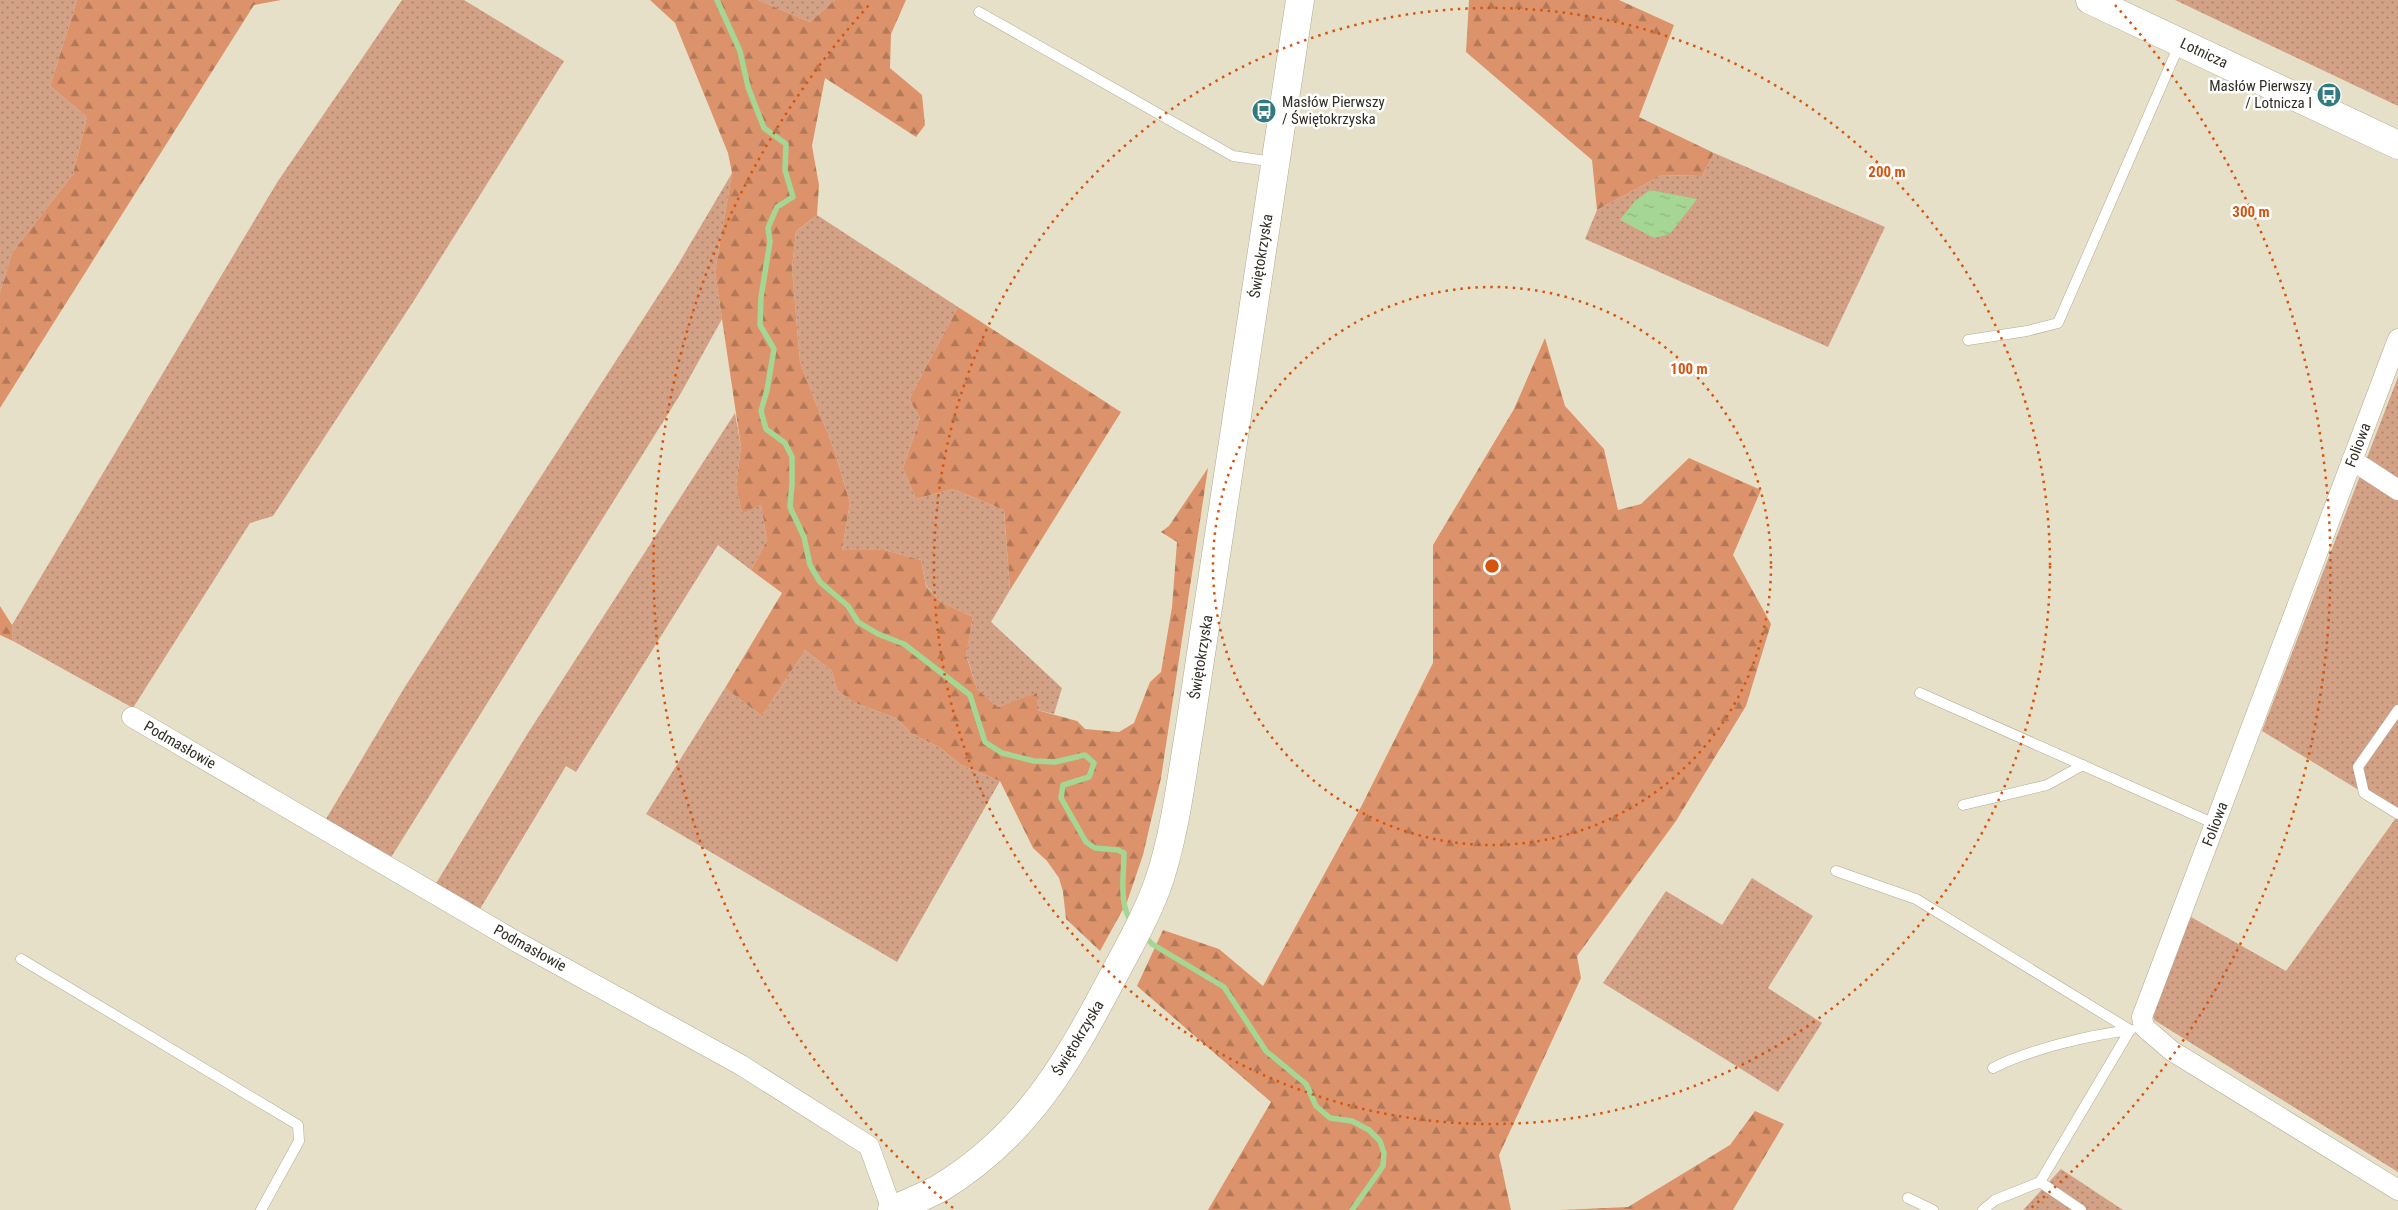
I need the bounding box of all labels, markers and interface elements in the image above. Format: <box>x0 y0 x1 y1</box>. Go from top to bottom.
street label: Lotnicza <box>2177 34 2231 72</box>
place label: Masłów Pierwszy / Lotnicza I <box>2209 77 2312 112</box>
bus stop icon: Masłów Pierwszy / Lotnicza I <box>2316 82 2342 108</box>
place label: Masłów Pierwszy / Świętokrzyska <box>1282 93 1385 128</box>
bus stop icon: Masłów Pierwszy / Świętokrzyska <box>1251 98 1277 124</box>
text: 200 m <box>1868 163 1906 181</box>
text: 300 m <box>2232 203 2270 221</box>
street label: Świętokrzyska <box>1245 213 1277 299</box>
text: 100 m <box>1670 360 1708 378</box>
street label: Foliowa <box>2341 420 2375 470</box>
centre of rings <box>1483 557 1501 575</box>
street label: Świętokrzyska <box>1185 614 1217 700</box>
street label: Podmasłowie <box>141 717 219 773</box>
street label: Foliowa <box>2198 799 2232 849</box>
street label: Podmasłowie <box>491 921 569 975</box>
street label: Świętokrzyska <box>1048 997 1108 1079</box>

